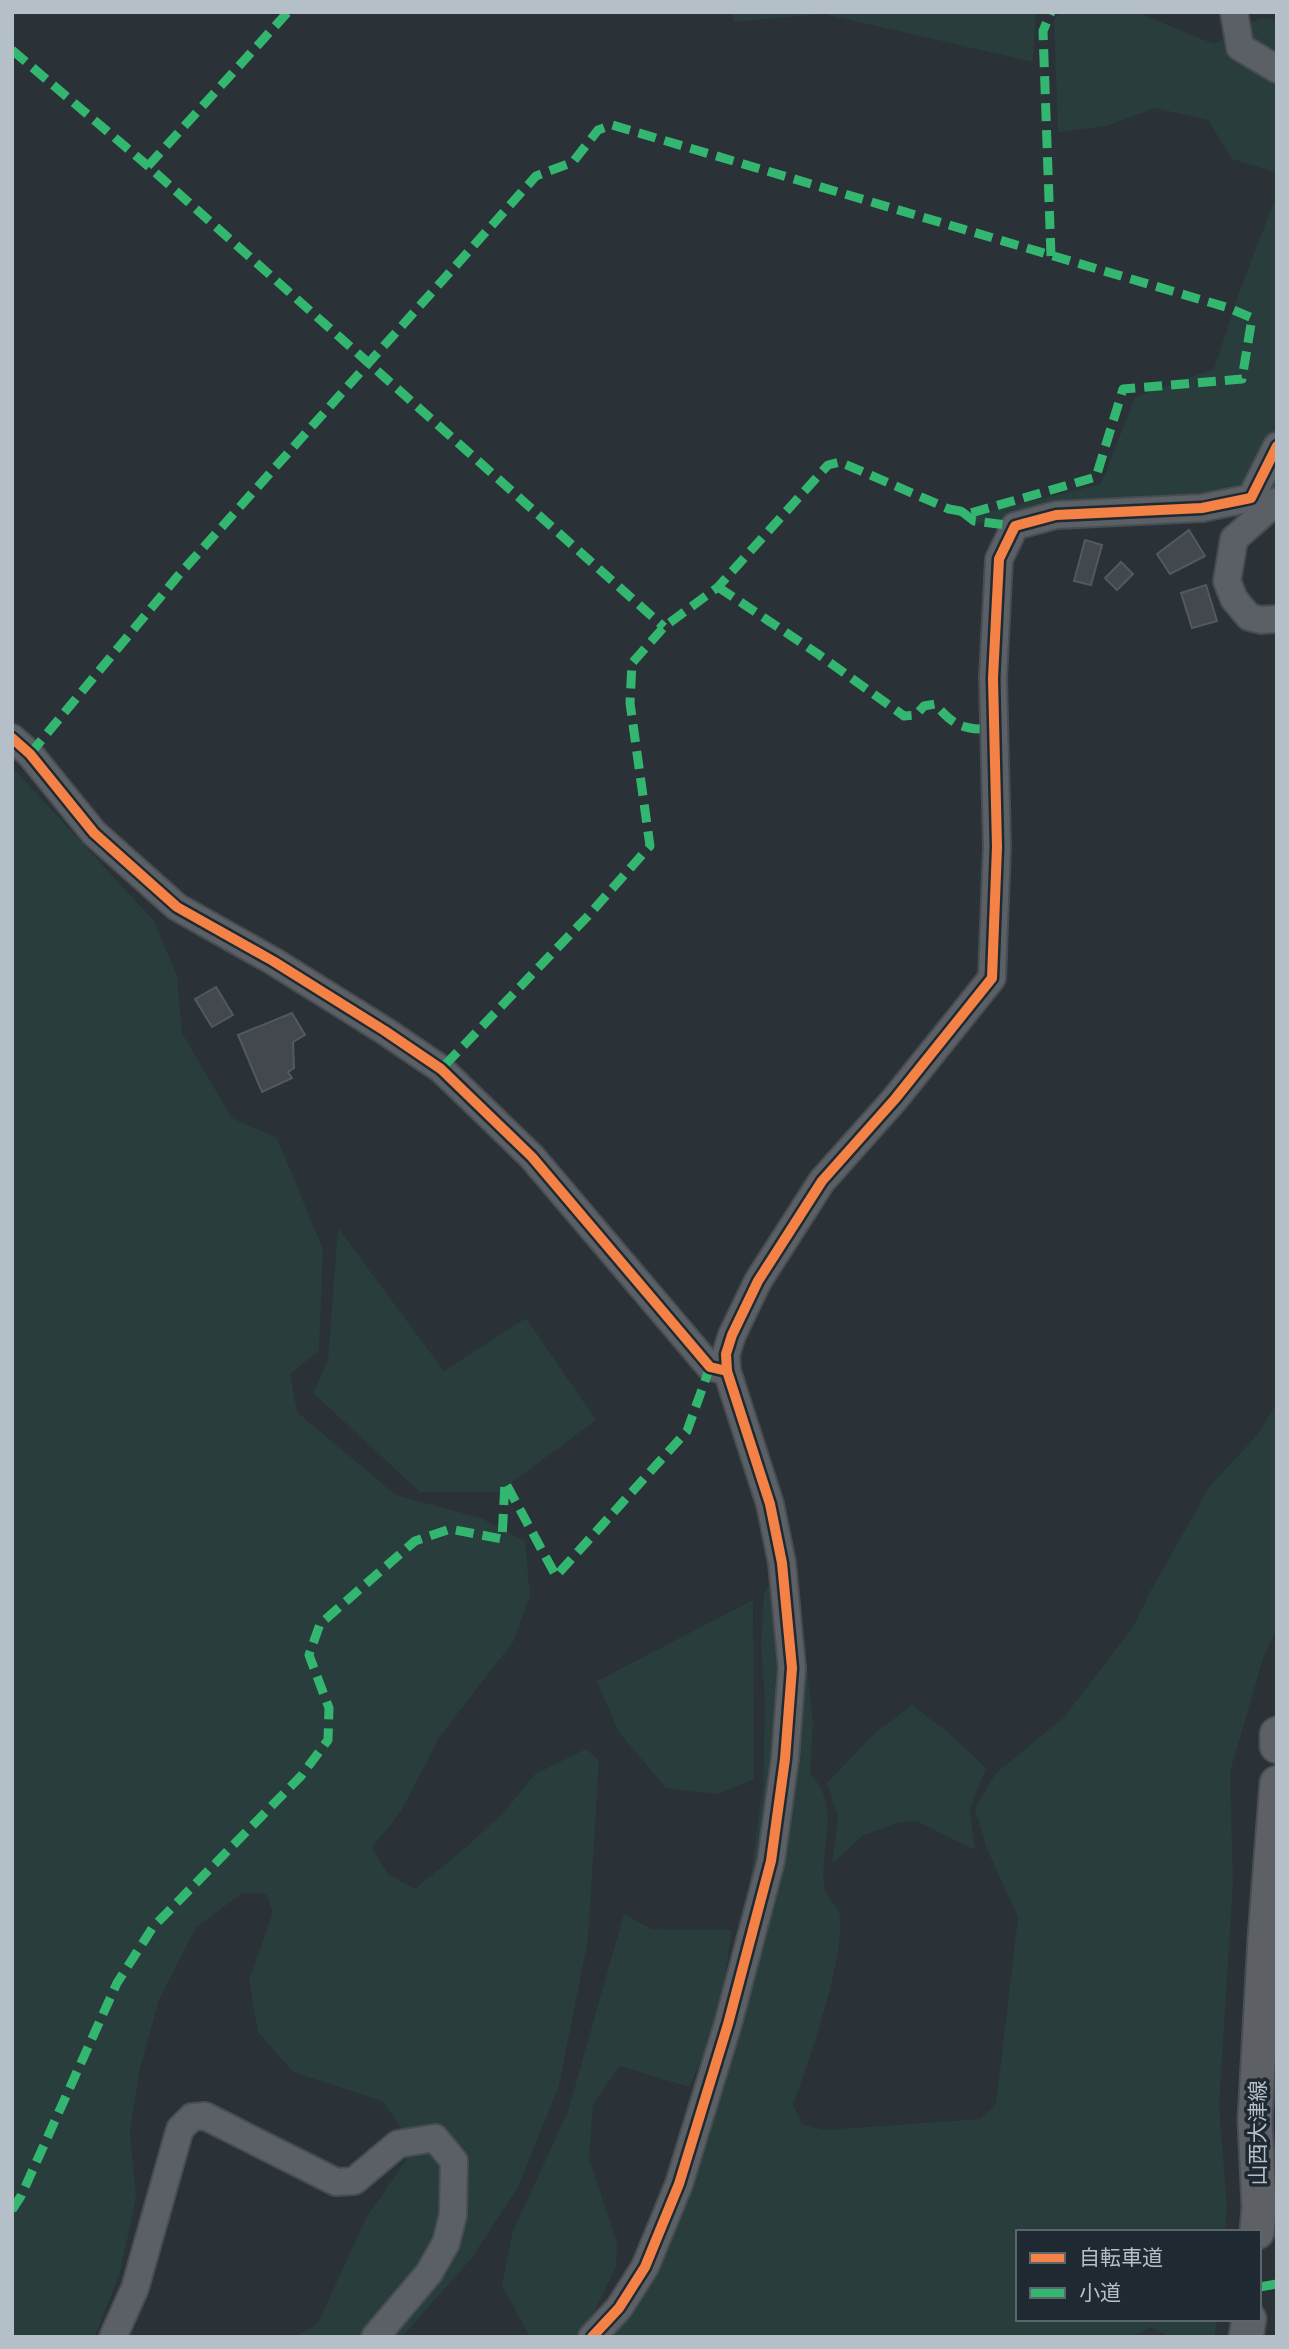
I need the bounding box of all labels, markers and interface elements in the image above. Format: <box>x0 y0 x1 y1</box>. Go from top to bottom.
street label: 山西大津線 <box>1246 2081 1271 2186</box>
legend <box>1016 2230 1261 2321</box>
text: 自転車道 <box>1079 2246 1163 2271</box>
text: 小道 <box>1079 2281 1121 2306</box>

